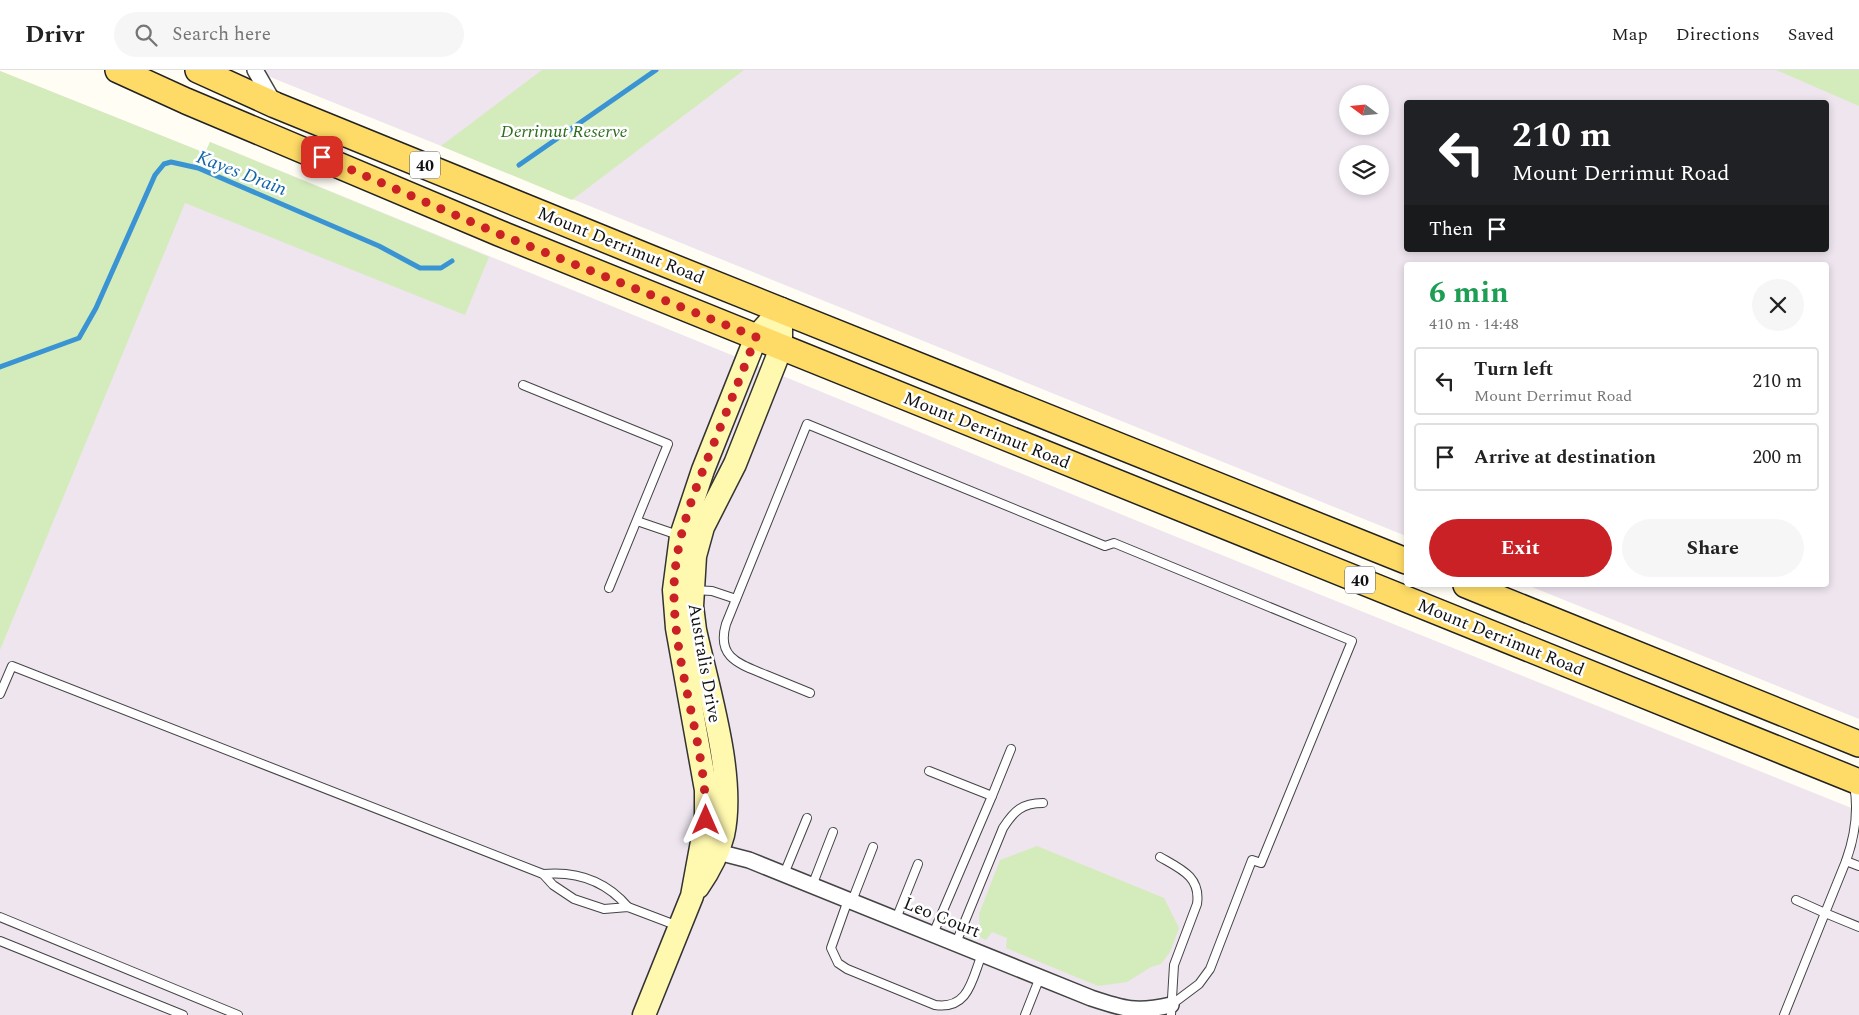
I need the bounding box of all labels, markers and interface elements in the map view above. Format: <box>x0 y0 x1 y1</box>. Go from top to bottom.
search box <box>114 12 464 57</box>
text: Drivr <box>25 17 84 53</box>
text: Search here <box>172 20 271 49</box>
icon: search <box>132 21 160 49</box>
text: Map <box>1612 21 1648 48</box>
text: Directions <box>1676 21 1760 48</box>
text: Saved <box>1788 21 1834 48</box>
north arrow <box>1339 85 1389 135</box>
map controls <box>1339 85 1389 195</box>
text: 210 m <box>1512 109 1611 162</box>
park label: Derrimut Reserve <box>500 118 628 145</box>
icon: left <box>1429 120 1494 185</box>
pin <box>301 136 343 178</box>
water label: Kayes Drain <box>192 143 291 204</box>
icon: arrive <box>308 143 336 171</box>
button: layers <box>1339 145 1389 195</box>
road number: 40 <box>410 152 440 178</box>
text: Mount Derrimut Road <box>1512 157 1730 190</box>
street label: Mount Derrimut Road <box>533 200 708 291</box>
text: Then <box>1429 215 1473 244</box>
icon: arrive <box>1483 215 1511 243</box>
text: 6 min <box>1429 270 1509 316</box>
button: close <box>1752 279 1804 331</box>
text: 410 m · 14:48 <box>1429 312 1519 336</box>
text: Turn left <box>1474 355 1553 384</box>
icon: left <box>1431 367 1459 395</box>
text: 210 m <box>1752 367 1802 396</box>
text: Mount Derrimut Road <box>1474 384 1632 408</box>
street label: Mount Derrimut Road <box>899 385 1074 476</box>
icon: arrive <box>1431 443 1459 471</box>
text: Arrive at destination <box>1474 443 1656 472</box>
text: 200 m <box>1752 443 1802 472</box>
button: Exit <box>1429 519 1612 577</box>
button: Share <box>1622 519 1804 577</box>
road number: 40 <box>1345 566 1375 594</box>
street label: Mount Derrimut Road <box>1413 592 1588 683</box>
street label: Australis Drive <box>681 601 728 725</box>
position arrow <box>679 793 731 845</box>
street label: Leo Court <box>899 890 984 945</box>

